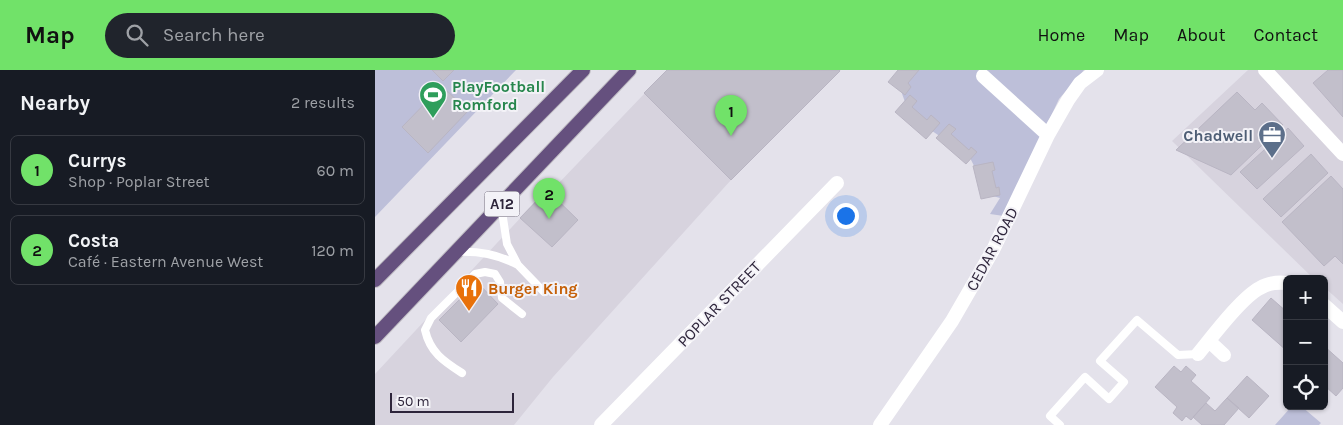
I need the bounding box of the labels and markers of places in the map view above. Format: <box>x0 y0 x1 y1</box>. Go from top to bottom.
place label: PlayFootball Romford <box>452 77 545 114</box>
sports icon: PlayFootball Romford <box>418 80 448 119</box>
pin: 1 <box>715 95 747 136</box>
office icon: Chadwell <box>1257 120 1287 159</box>
place label: Chadwell <box>1183 126 1253 145</box>
pin: 2 <box>533 178 565 219</box>
restaurant icon: Burger King <box>454 273 484 312</box>
place label: Burger King <box>488 279 578 298</box>

